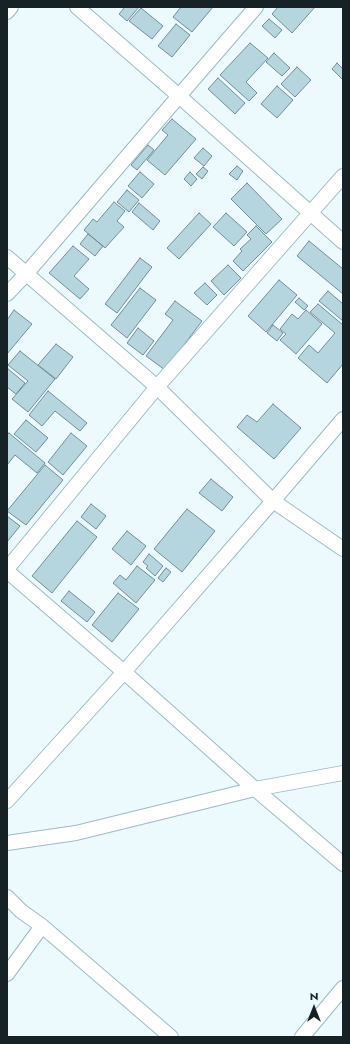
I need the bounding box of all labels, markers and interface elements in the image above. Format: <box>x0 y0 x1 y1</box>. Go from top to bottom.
north arrow <box>294 988 334 1028</box>
text: N <box>310 988 318 1004</box>

